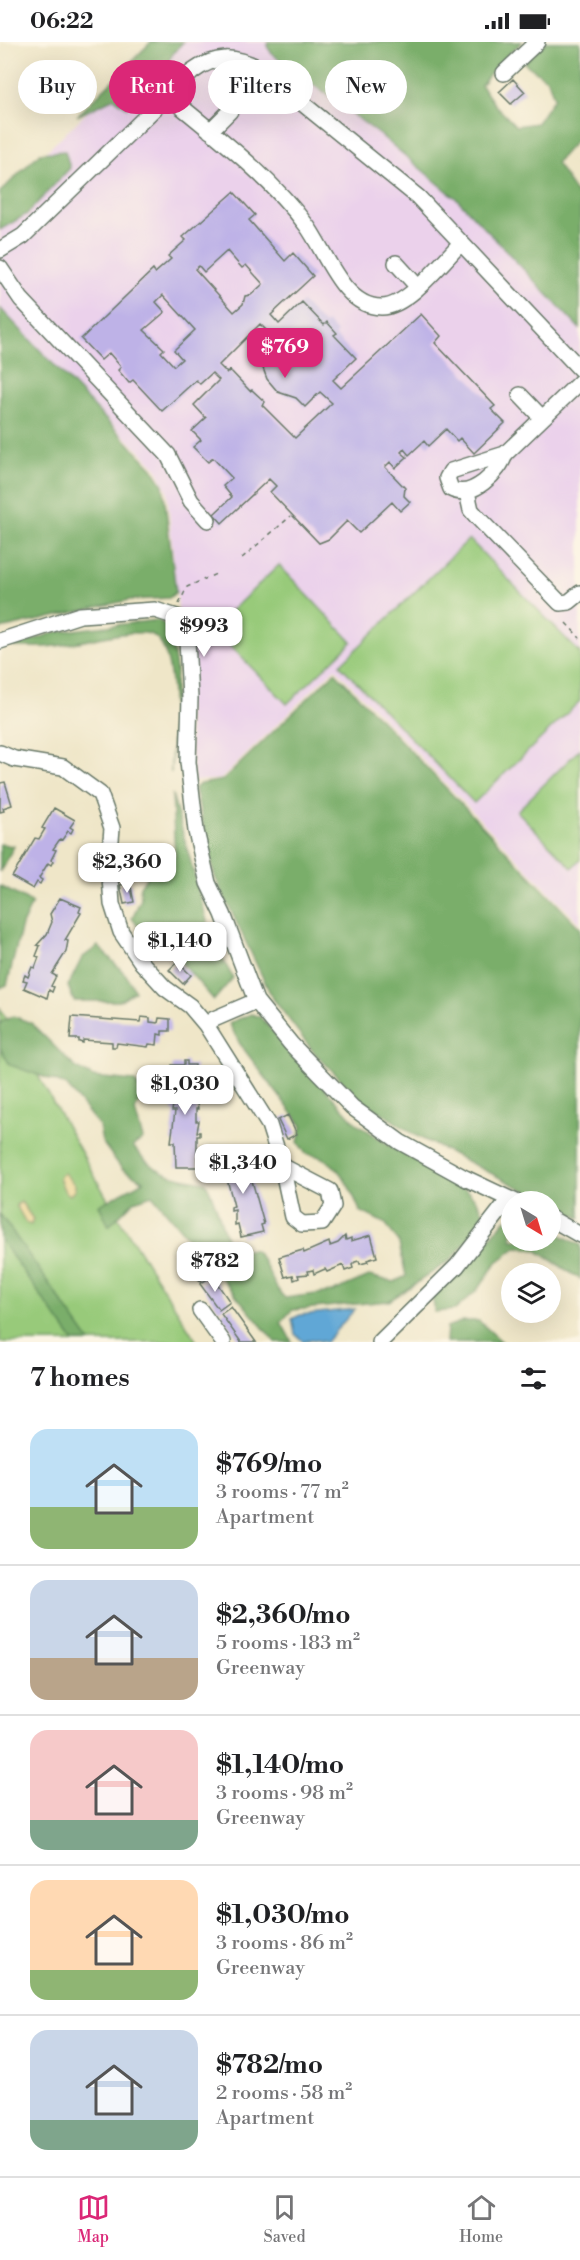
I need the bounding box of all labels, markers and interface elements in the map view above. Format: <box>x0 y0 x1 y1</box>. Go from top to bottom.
text: 06:22 <box>30 8 93 35</box>
chip: Buy <box>18 60 97 114</box>
chip: Rent <box>109 60 196 114</box>
chip: Filters <box>208 60 313 114</box>
chip: New <box>325 60 407 114</box>
pin: $769 <box>249 328 321 379</box>
text: $769 <box>261 335 309 360</box>
pin: $993 <box>168 607 240 658</box>
text: $993 <box>179 614 229 639</box>
pin: $2,360 <box>78 843 176 894</box>
text: $2,360 <box>92 850 162 875</box>
pin: $1,140 <box>131 922 229 973</box>
text: $1,140 <box>148 929 212 954</box>
pin: $1,030 <box>136 1065 234 1116</box>
text: $1,030 <box>151 1072 220 1097</box>
pin: $1,340 <box>194 1144 292 1195</box>
text: $1,340 <box>209 1151 277 1176</box>
north arrow <box>501 1191 561 1251</box>
map controls <box>501 1191 561 1323</box>
pin: $782 <box>179 1242 251 1293</box>
text: $782 <box>191 1249 239 1274</box>
button: layers <box>501 1263 561 1323</box>
text: 7 homes <box>30 1362 130 1394</box>
icon: filters <box>517 1362 550 1395</box>
text: $769/mo <box>216 1448 322 1480</box>
icon: home <box>78 1453 150 1525</box>
text: 3 rooms · 77 m² <box>216 1480 349 1505</box>
text: Apartment <box>216 1505 314 1530</box>
text: $2,360/mo <box>216 1599 351 1631</box>
icon: home <box>78 1604 150 1676</box>
text: 5 rooms · 183 m² <box>216 1631 360 1656</box>
text: Greenway <box>216 1656 305 1681</box>
text: $1,140/mo <box>216 1749 344 1781</box>
icon: home <box>78 1754 150 1826</box>
text: 3 rooms · 98 m² <box>216 1781 353 1806</box>
text: Greenway <box>216 1806 305 1831</box>
text: $1,030/mo <box>216 1899 350 1931</box>
icon: home <box>78 1904 150 1976</box>
text: 3 rooms · 86 m² <box>216 1931 353 1956</box>
text: Greenway <box>216 1956 305 1981</box>
text: $782/mo <box>216 2049 323 2081</box>
icon: home <box>78 2054 150 2126</box>
text: 2 rooms · 58 m² <box>216 2081 352 2106</box>
text: Apartment <box>216 2106 314 2131</box>
tab: Map <box>77 2191 110 2247</box>
tab: Saved <box>264 2191 306 2247</box>
tab: Home <box>459 2191 503 2247</box>

